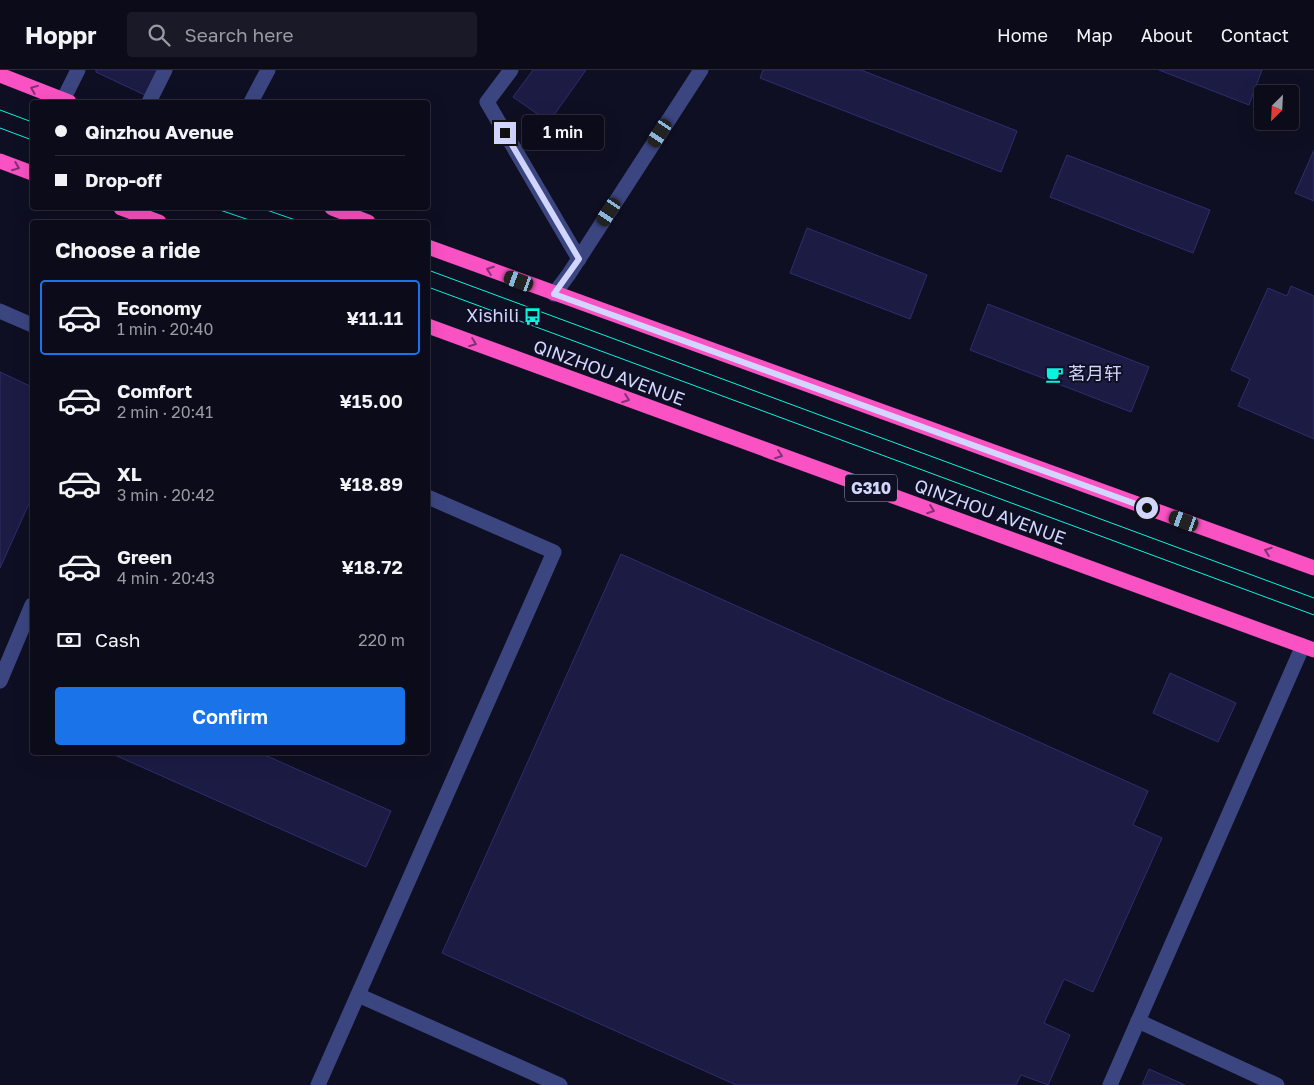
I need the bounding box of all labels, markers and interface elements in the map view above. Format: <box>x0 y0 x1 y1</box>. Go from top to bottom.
search box <box>127 12 477 57</box>
text: Hoppr <box>25 20 97 49</box>
icon: search <box>145 21 173 49</box>
text: Search here <box>185 23 293 46</box>
text: Home <box>997 24 1048 46</box>
text: Map <box>1076 24 1113 46</box>
text: About <box>1141 24 1193 46</box>
text: Contact <box>1221 24 1289 46</box>
one-way arrow <box>30 84 39 95</box>
north arrow <box>1254 85 1299 130</box>
map controls <box>1254 85 1299 130</box>
callout: 1 min <box>522 116 605 150</box>
car <box>645 116 674 150</box>
text: Qinzhou Avenue <box>85 120 234 143</box>
route end <box>494 122 516 144</box>
text: 1 min <box>543 122 583 142</box>
one-way arrow <box>11 161 20 171</box>
text: Drop-off <box>85 168 162 191</box>
car <box>594 195 623 229</box>
text: Choose a ride <box>55 236 201 263</box>
one-way arrow <box>486 266 495 276</box>
car <box>502 269 535 293</box>
icon: car <box>57 295 102 340</box>
text: Economy <box>117 296 202 319</box>
place label: Xishili <box>466 304 519 326</box>
text: ¥11.11 <box>346 306 403 329</box>
bus stop icon: Xishili <box>523 306 543 326</box>
text: 1 min · 20:40 <box>117 319 214 339</box>
street label: QINZHOU AVENUE <box>531 334 688 410</box>
one-way arrow <box>469 337 477 347</box>
place label: 茗月轩 <box>1068 362 1122 384</box>
cafe icon: 茗月轩 <box>1044 364 1064 384</box>
icon: car <box>57 378 102 423</box>
text: Comfort <box>117 379 192 402</box>
text: ¥15.00 <box>340 389 403 412</box>
one-way arrow <box>621 393 630 403</box>
text: 2 min · 20:41 <box>117 402 213 422</box>
one-way arrow <box>774 449 782 459</box>
icon: car <box>57 461 102 506</box>
text: XL <box>117 462 142 485</box>
text: ¥18.89 <box>339 472 403 495</box>
street label: QINZHOU AVENUE <box>912 473 1069 549</box>
road number: G310 <box>845 474 897 502</box>
text: 3 min · 20:42 <box>117 485 215 505</box>
route start <box>1136 497 1158 519</box>
one-way arrow <box>926 504 935 514</box>
car <box>1167 509 1200 533</box>
icon: car <box>57 544 102 589</box>
text: Green <box>117 545 172 568</box>
one-way arrow <box>1264 547 1273 557</box>
text: ¥18.72 <box>342 555 403 578</box>
text: 4 min · 20:43 <box>117 568 215 588</box>
icon: cash <box>55 626 83 654</box>
text: Cash <box>95 628 140 651</box>
text: 220 m <box>358 630 405 650</box>
button: Confirm <box>55 687 405 745</box>

